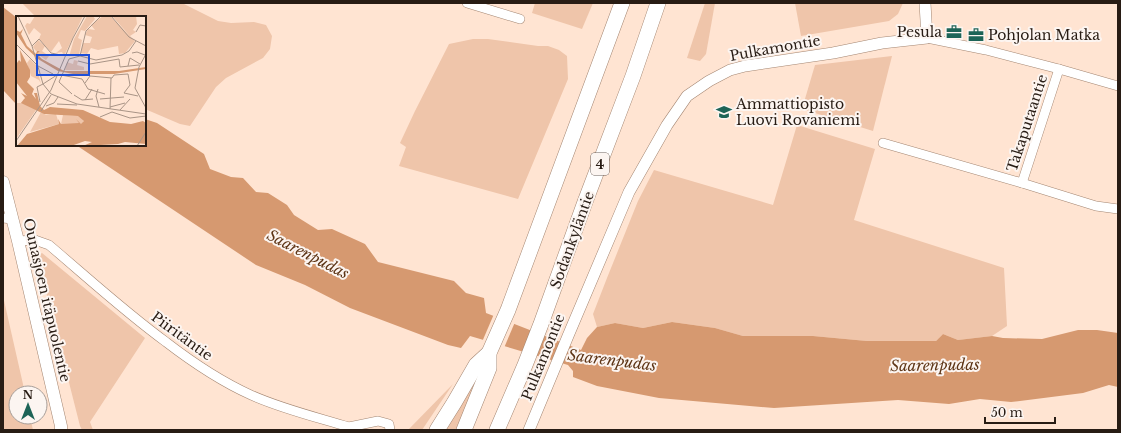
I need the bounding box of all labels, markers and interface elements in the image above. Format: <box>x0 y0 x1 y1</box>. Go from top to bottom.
inset map <box>16 16 146 146</box>
place label: Pesula <box>897 23 942 41</box>
office icon: Pesula <box>945 23 963 41</box>
office icon: Pohjolan Matka <box>967 26 985 44</box>
place label: Pohjolan Matka <box>988 26 1100 44</box>
street label: Pulkamontie <box>728 31 822 65</box>
street label: Takaputaantie <box>1003 72 1051 174</box>
place label: Ammattiopisto Luovi Rovaniemi <box>735 95 860 129</box>
school or university icon: Ammattiopisto Luovi Rovaniemi <box>715 103 733 121</box>
road number: 4 <box>591 153 609 175</box>
street label: Sodankyläntie <box>546 189 598 291</box>
street label: Ounasjoen itäpuolentie <box>19 216 75 384</box>
water label: Saarenpudas <box>264 225 352 283</box>
street label: Piiritäntie <box>148 308 216 364</box>
street label: Pulkamontie <box>517 311 569 403</box>
water label: Saarenpudas <box>566 345 658 375</box>
water label: Saarenpudas <box>890 355 980 375</box>
north arrow <box>8 385 48 425</box>
text: N <box>23 388 34 402</box>
scale bar <box>985 399 1055 425</box>
text: 50 m <box>991 405 1023 420</box>

